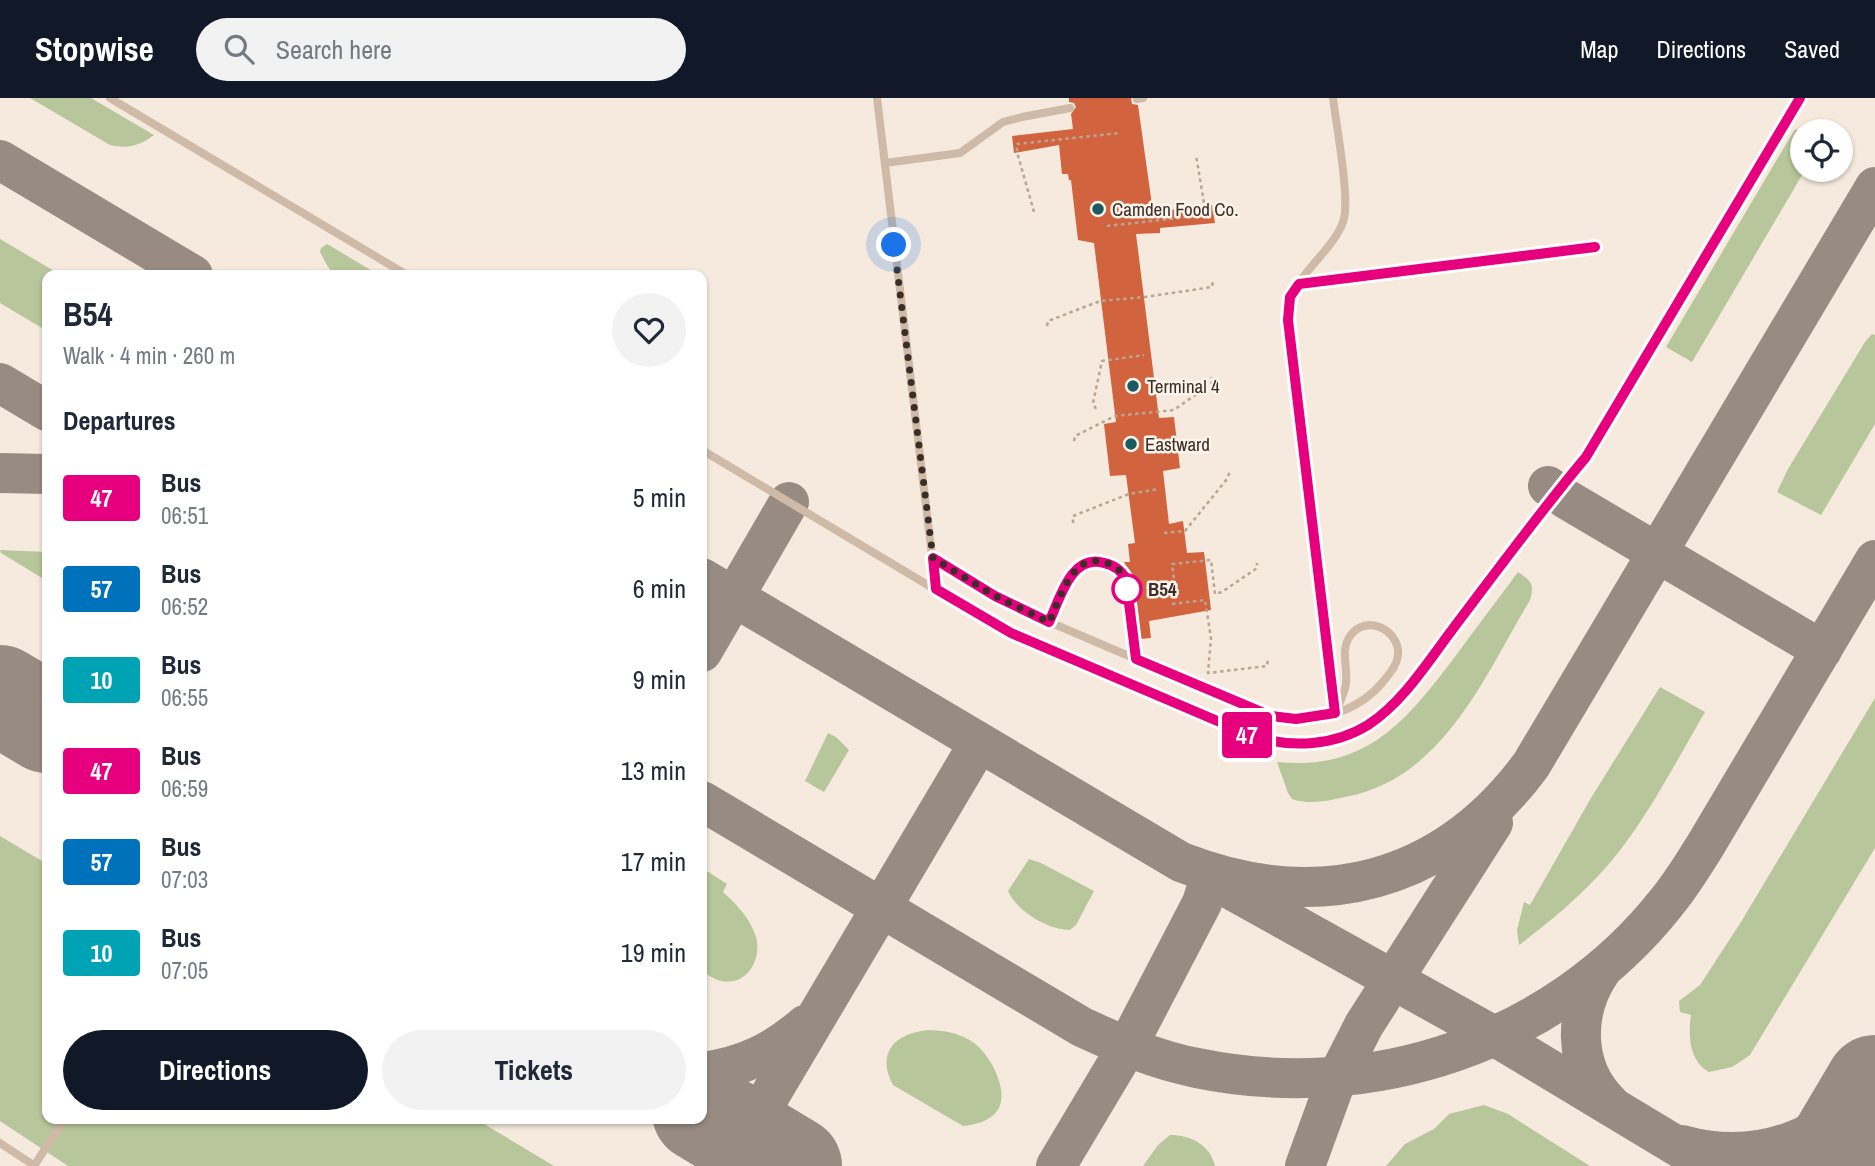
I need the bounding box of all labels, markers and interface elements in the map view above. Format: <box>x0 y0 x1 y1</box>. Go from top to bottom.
search box <box>196 18 686 81</box>
text: Stopwise <box>35 27 154 71</box>
icon: search <box>220 30 258 68</box>
text: Search here <box>276 32 392 67</box>
text: Map <box>1580 33 1618 65</box>
text: Directions <box>1656 33 1746 65</box>
text: Saved <box>1784 33 1840 65</box>
map controls <box>1790 119 1853 182</box>
button: locate <box>1790 119 1853 182</box>
place label: Camden Food Co. <box>1112 196 1239 222</box>
marker: Camden Food Co. <box>1090 201 1106 217</box>
your location <box>876 227 911 262</box>
text: B54 <box>63 292 113 336</box>
button: heart <box>612 293 686 367</box>
text: Walk · 4 min · 260 m <box>63 340 235 371</box>
place label: Terminal 4 <box>1147 373 1220 399</box>
marker: Terminal 4 <box>1125 378 1141 394</box>
text: Departures <box>63 403 176 438</box>
place label: Eastward <box>1145 431 1210 457</box>
marker: Eastward <box>1123 436 1139 452</box>
text: Bus <box>161 465 201 500</box>
text: 5 min <box>633 480 686 515</box>
text: 47 <box>91 482 112 514</box>
text: 06:51 <box>161 500 208 531</box>
text: Bus <box>161 556 201 591</box>
text: 6 min <box>633 571 686 606</box>
text: 57 <box>91 573 112 605</box>
marker: B54 <box>1112 574 1142 604</box>
place label: B54 <box>1148 576 1177 602</box>
text: 06:52 <box>161 591 208 622</box>
text: Bus <box>161 647 201 682</box>
text: 9 min <box>633 662 686 697</box>
text: 10 <box>91 664 112 696</box>
text: 06:55 <box>161 682 208 713</box>
line badge: 47 <box>1216 712 1278 758</box>
text: 47 <box>1236 719 1258 751</box>
text: Bus <box>161 738 201 773</box>
text: 13 min <box>621 753 686 788</box>
text: 47 <box>91 755 112 787</box>
text: 06:59 <box>161 773 208 804</box>
text: Bus <box>161 829 201 864</box>
text: 17 min <box>621 844 686 879</box>
text: 57 <box>91 846 112 878</box>
text: 07:03 <box>161 864 208 895</box>
text: Bus <box>161 920 201 955</box>
text: 19 min <box>621 935 686 970</box>
text: 10 <box>91 937 112 969</box>
text: 07:05 <box>161 955 208 986</box>
button: Directions <box>63 1030 368 1110</box>
button: Tickets <box>382 1030 686 1110</box>

